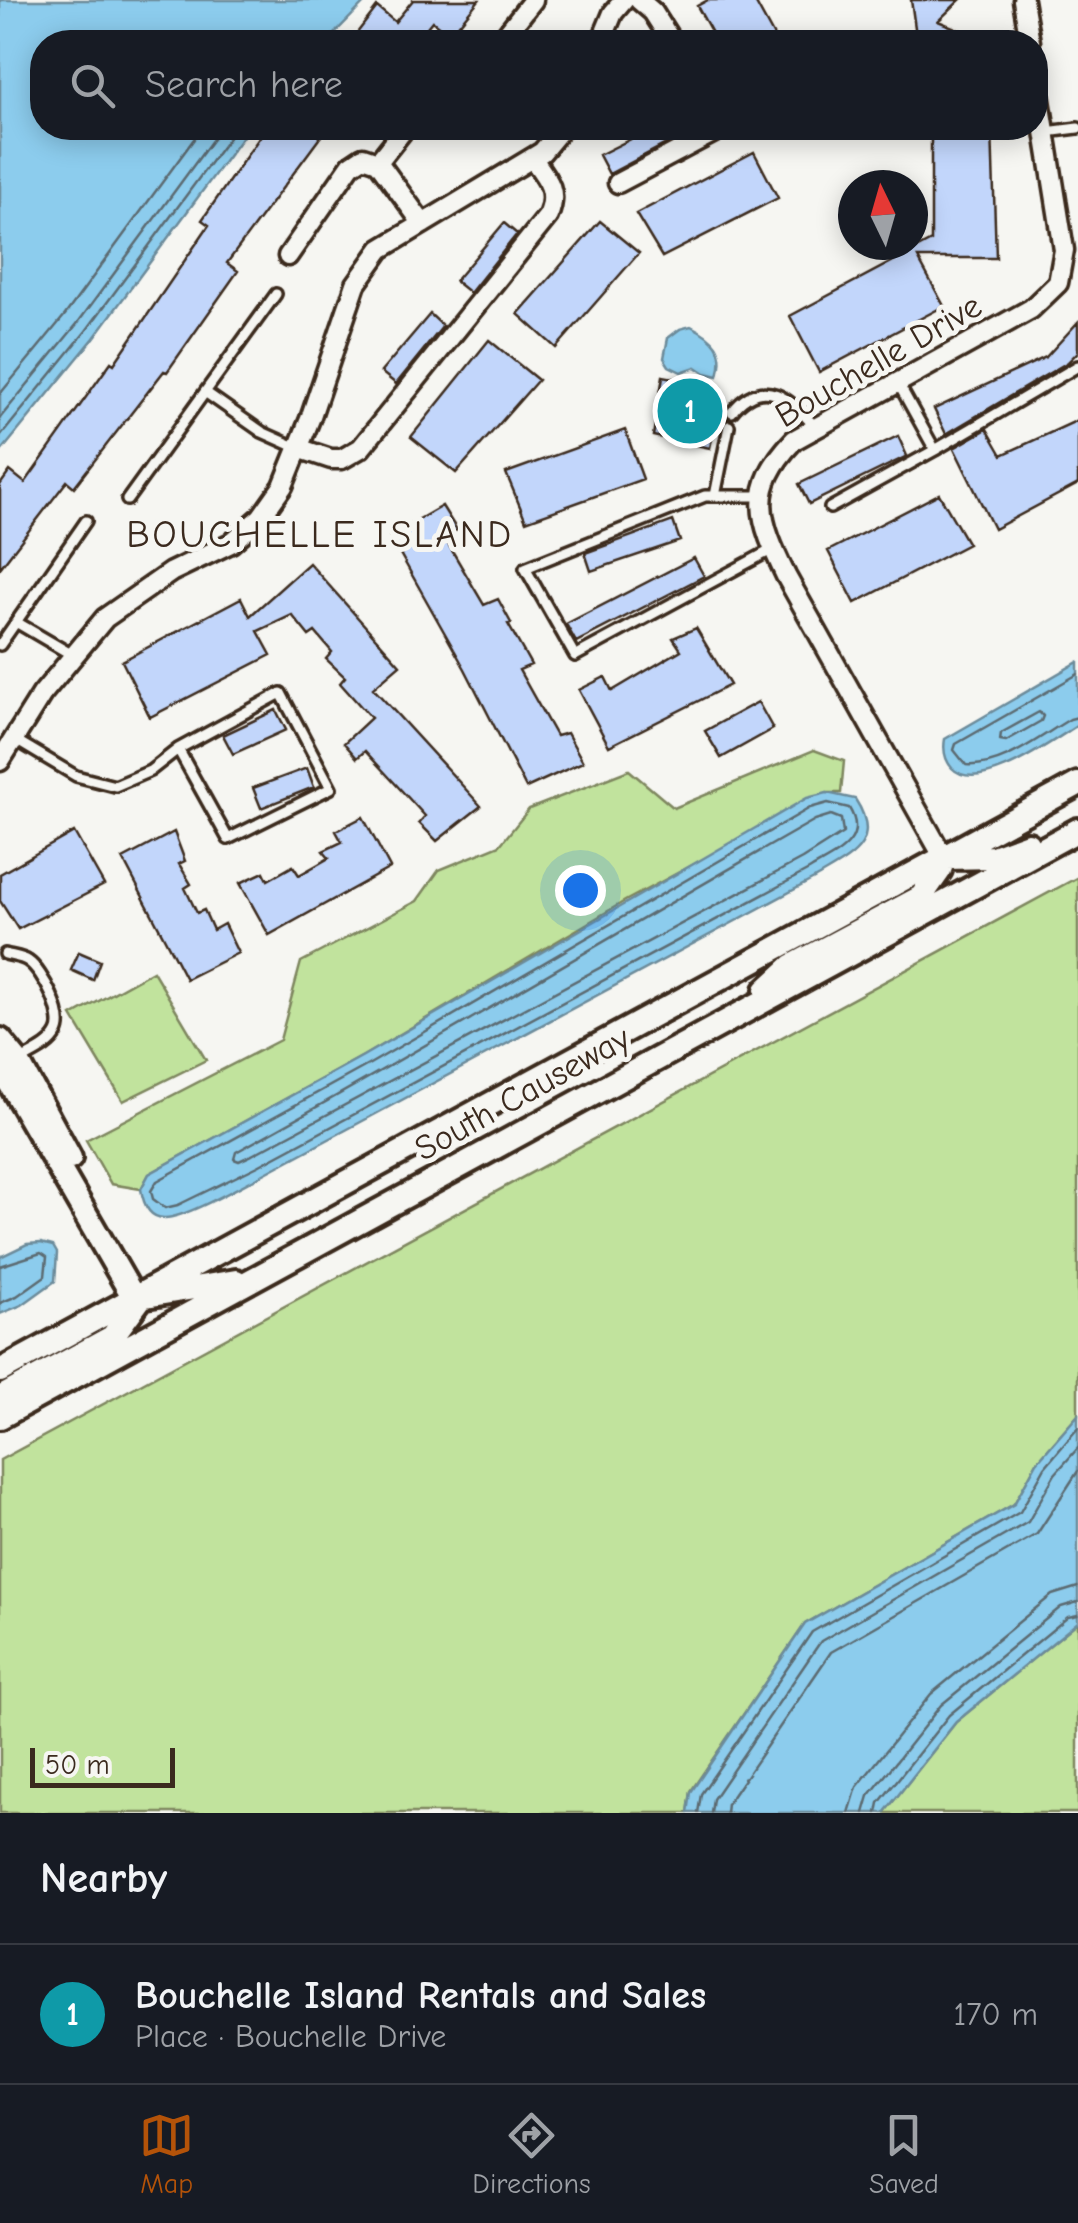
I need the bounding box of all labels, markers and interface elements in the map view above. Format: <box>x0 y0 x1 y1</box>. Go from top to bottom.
search box <box>30 30 1048 140</box>
icon: search <box>65 58 120 113</box>
text: Search here <box>145 63 343 107</box>
north arrow <box>838 170 928 260</box>
street label: Bouchelle Drive <box>768 285 989 436</box>
pin: 1 <box>658 374 722 448</box>
district label: BOUCHELLE ISLAND <box>126 513 514 557</box>
your location <box>555 865 606 916</box>
street label: South Causeway <box>408 1017 637 1169</box>
scale bar <box>30 1743 175 1788</box>
text: 50 m <box>45 1749 110 1781</box>
text: Nearby <box>40 1854 167 1903</box>
text: Bouchelle Island Rentals and Sales <box>135 1974 706 2018</box>
text: 1 <box>66 1996 79 2033</box>
text: 170 m <box>954 1996 1038 2033</box>
text: Place · Bouchelle Drive <box>135 2018 446 2055</box>
tab: Map <box>139 2108 194 2200</box>
tab: Directions <box>472 2108 591 2200</box>
tab: Saved <box>869 2108 939 2200</box>

